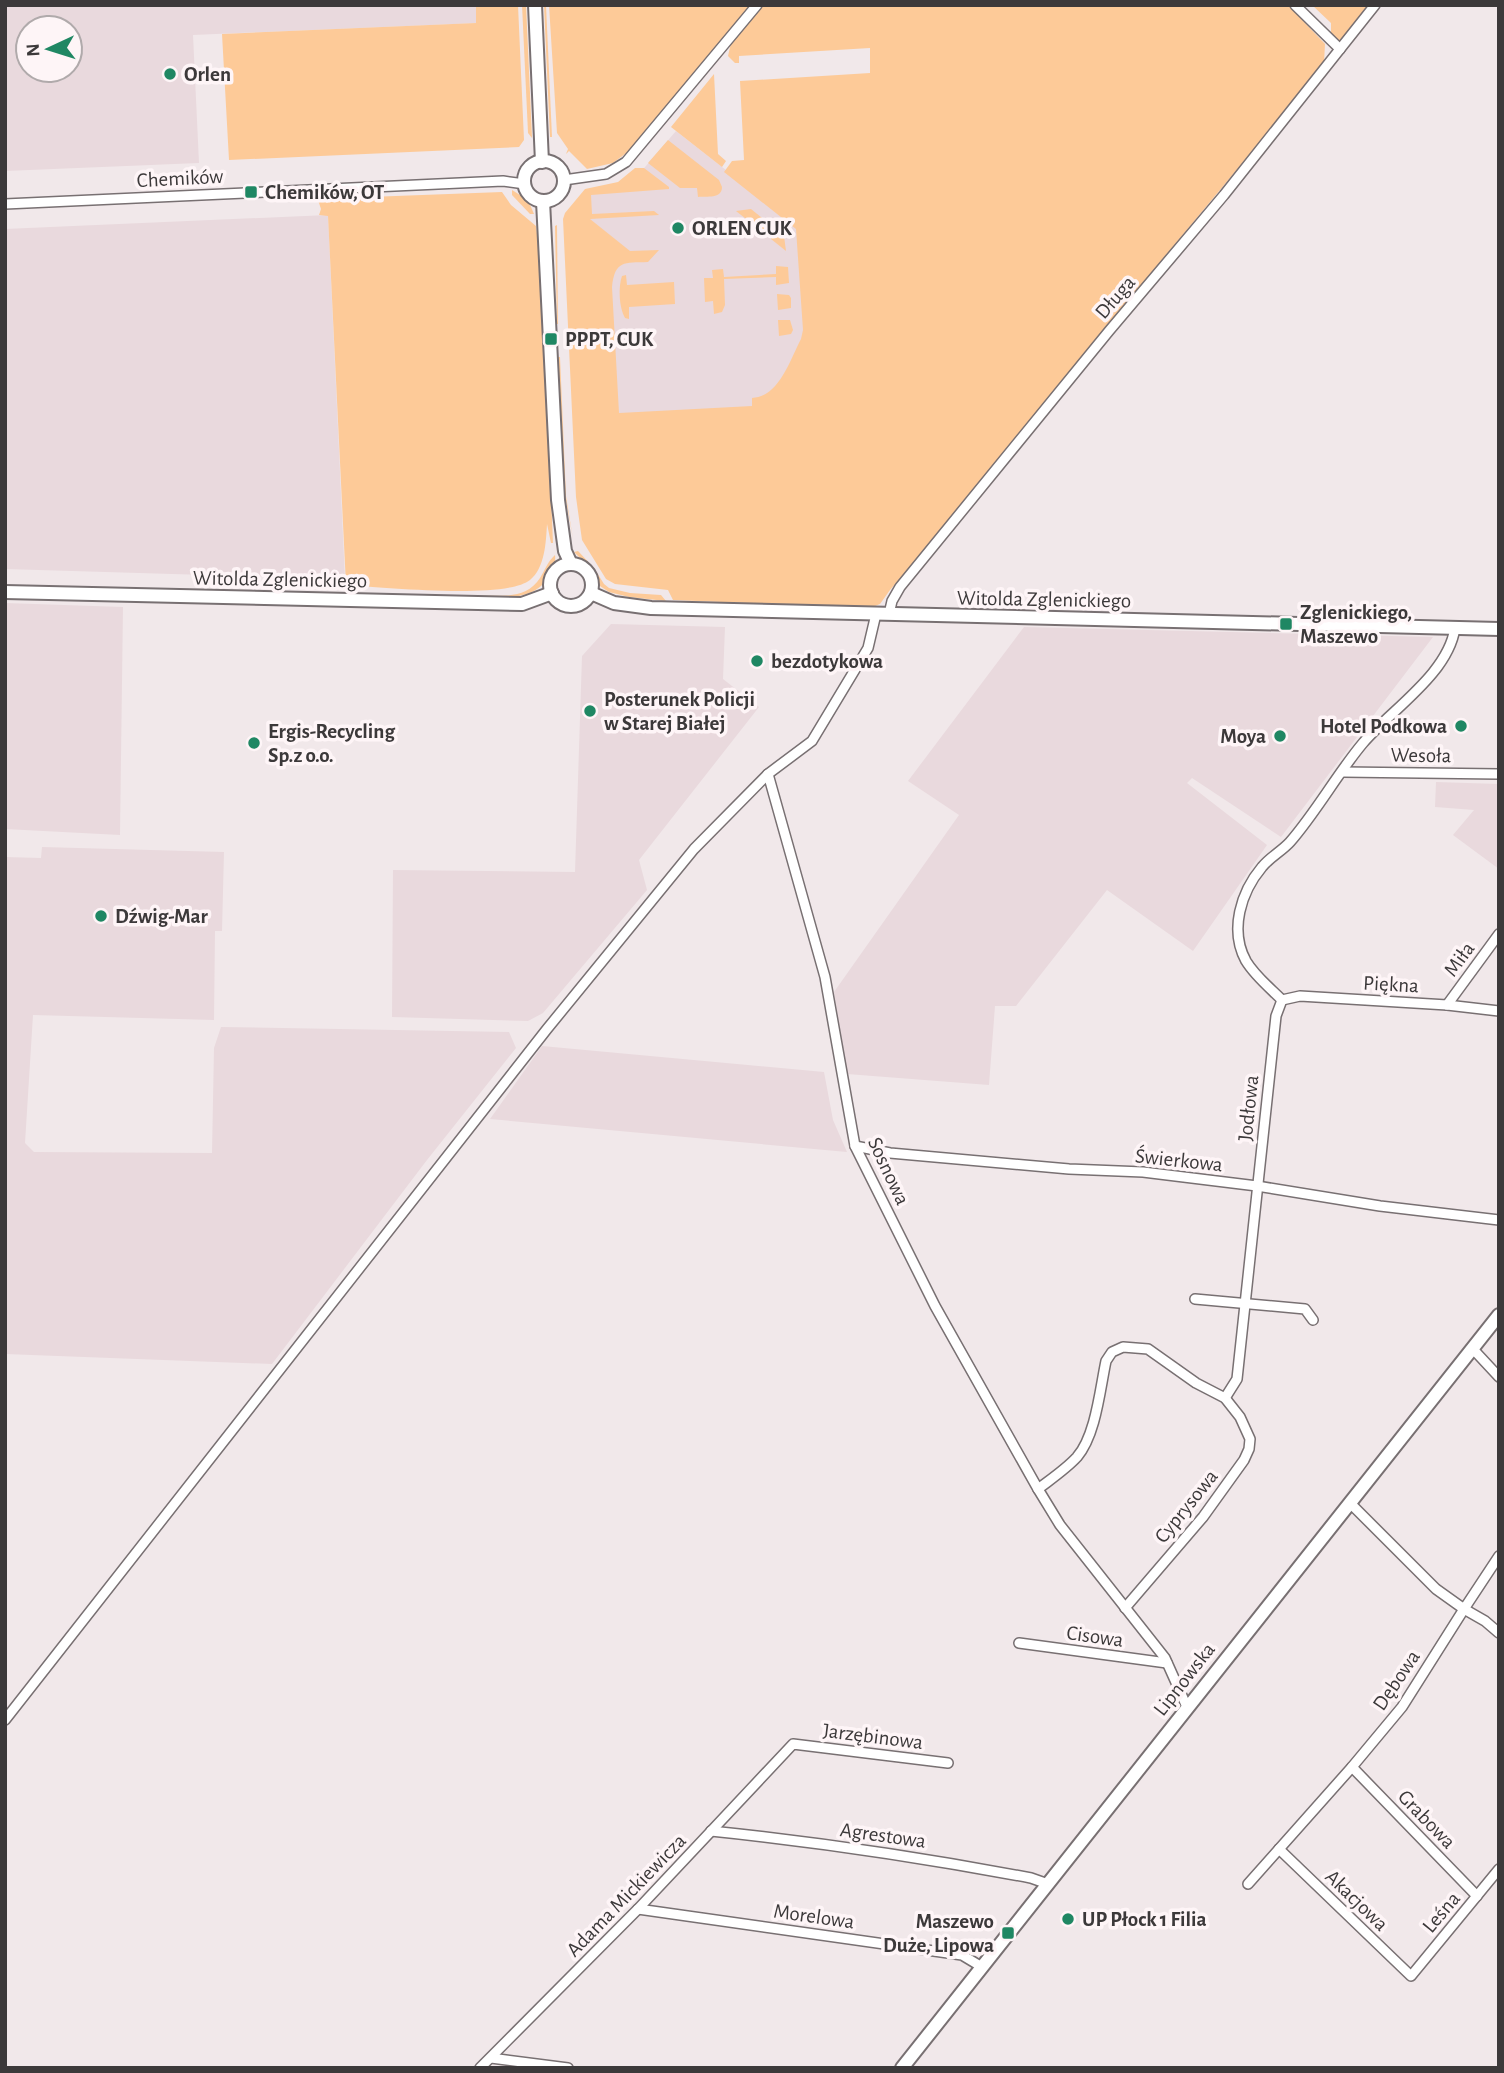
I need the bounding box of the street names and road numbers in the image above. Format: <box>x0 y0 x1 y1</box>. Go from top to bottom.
street label: Chemików <box>136 166 224 191</box>
street label: Długa <box>1091 272 1140 323</box>
street label: Witolda Zglenickiego <box>193 567 367 592</box>
street label: Witolda Zglenickiego <box>957 587 1131 612</box>
street label: Wesoła <box>1390 744 1452 767</box>
street label: Miła <box>1440 938 1479 980</box>
street label: Piękna <box>1363 973 1420 996</box>
street label: Jodłowa <box>1235 1074 1262 1142</box>
street label: Sosnowa <box>864 1134 913 1209</box>
street label: Świerkowa <box>1134 1142 1224 1176</box>
street label: Cyprysowa <box>1151 1465 1222 1547</box>
street label: Cisowa <box>1065 1622 1125 1651</box>
street label: Lipnowska <box>1150 1639 1219 1720</box>
street label: Dębowa <box>1369 1646 1424 1714</box>
street label: Jarzębinowa <box>822 1720 924 1753</box>
street label: Grabowa <box>1394 1786 1460 1853</box>
street label: Agrestowa <box>839 1819 928 1852</box>
street label: Adama Mickiewicza <box>563 1830 690 1961</box>
street label: Akacjowa <box>1321 1866 1392 1935</box>
street label: Leśna <box>1418 1888 1465 1937</box>
street label: Morelowa <box>772 1900 856 1933</box>

